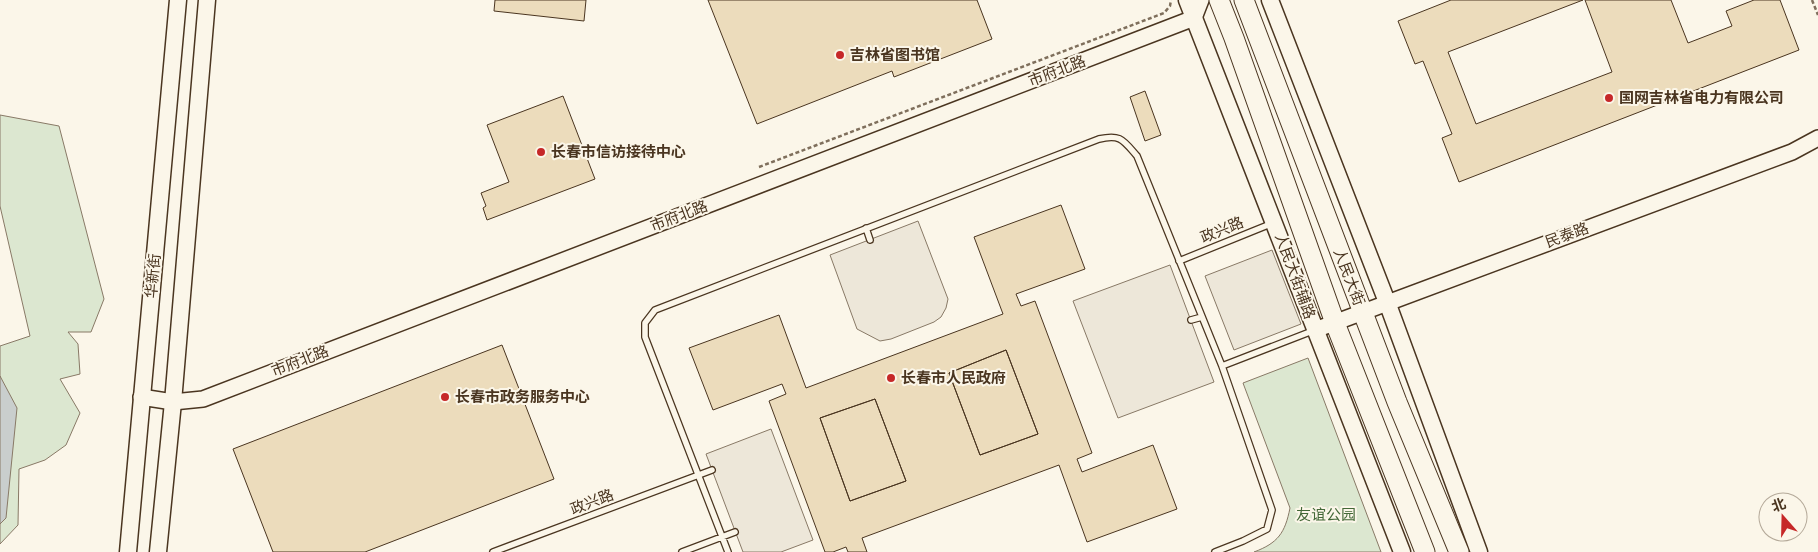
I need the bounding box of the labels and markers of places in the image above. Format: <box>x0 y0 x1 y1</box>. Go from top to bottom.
place label: 吉林省图书馆 <box>850 45 940 63</box>
marker: 吉林省图书馆 <box>834 49 846 61</box>
place label: 国网吉林省电力有限公司 <box>1619 88 1784 106</box>
marker: 国网吉林省电力有限公司 <box>1603 92 1615 104</box>
place label: 长春市信访接待中心 <box>551 142 686 160</box>
marker: 长春市信访接待中心 <box>535 146 547 158</box>
place label: 长春市人民政府 <box>901 368 1006 386</box>
marker: 长春市人民政府 <box>885 372 897 384</box>
place label: 长春市政务服务中心 <box>455 387 590 405</box>
marker: 长春市政务服务中心 <box>439 391 451 403</box>

